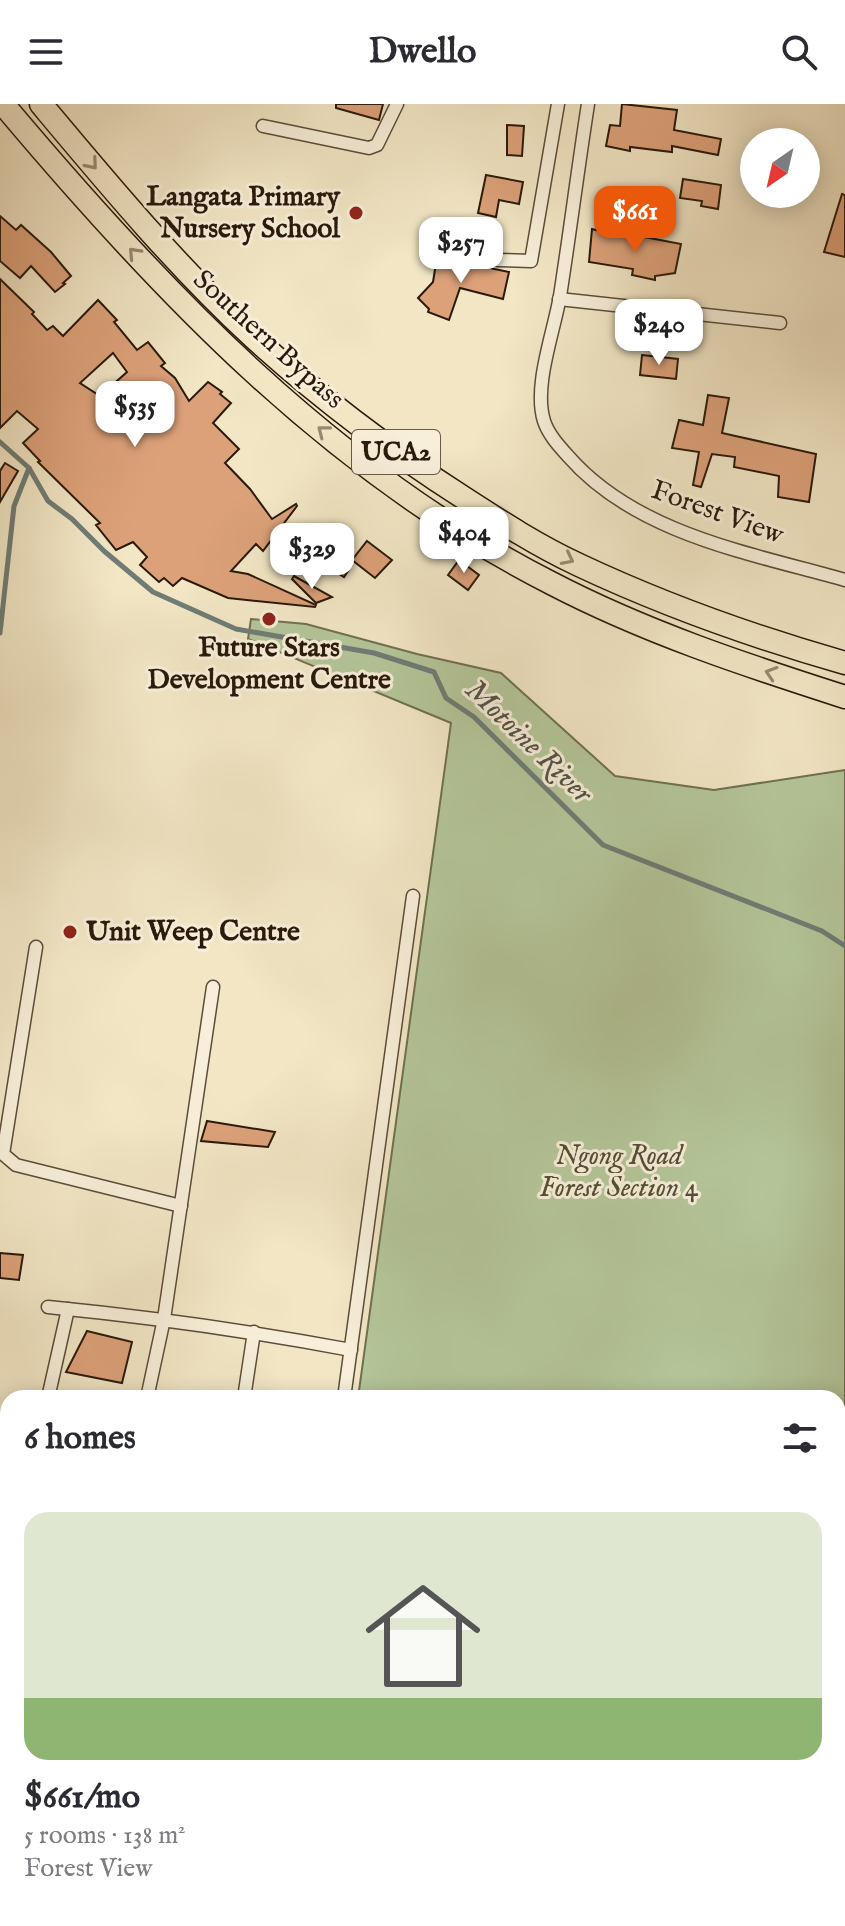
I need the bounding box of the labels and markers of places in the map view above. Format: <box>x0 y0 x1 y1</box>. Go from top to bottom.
place label: Langata Primary Nursery School <box>146 180 341 247</box>
pin: $661 <box>588 186 682 254</box>
marker: Langata Primary Nursery School <box>347 204 365 222</box>
pin: $257 <box>414 217 508 285</box>
pin: $240 <box>612 299 706 367</box>
pin: $535 <box>88 381 182 449</box>
pin: $404 <box>417 507 511 575</box>
pin: $329 <box>265 523 359 591</box>
marker: Future Stars Development Centre <box>260 610 278 628</box>
place label: Future Stars Development Centre <box>147 631 391 698</box>
place label: Unit Weep Centre <box>86 915 300 950</box>
marker: Unit Weep Centre <box>61 923 79 941</box>

